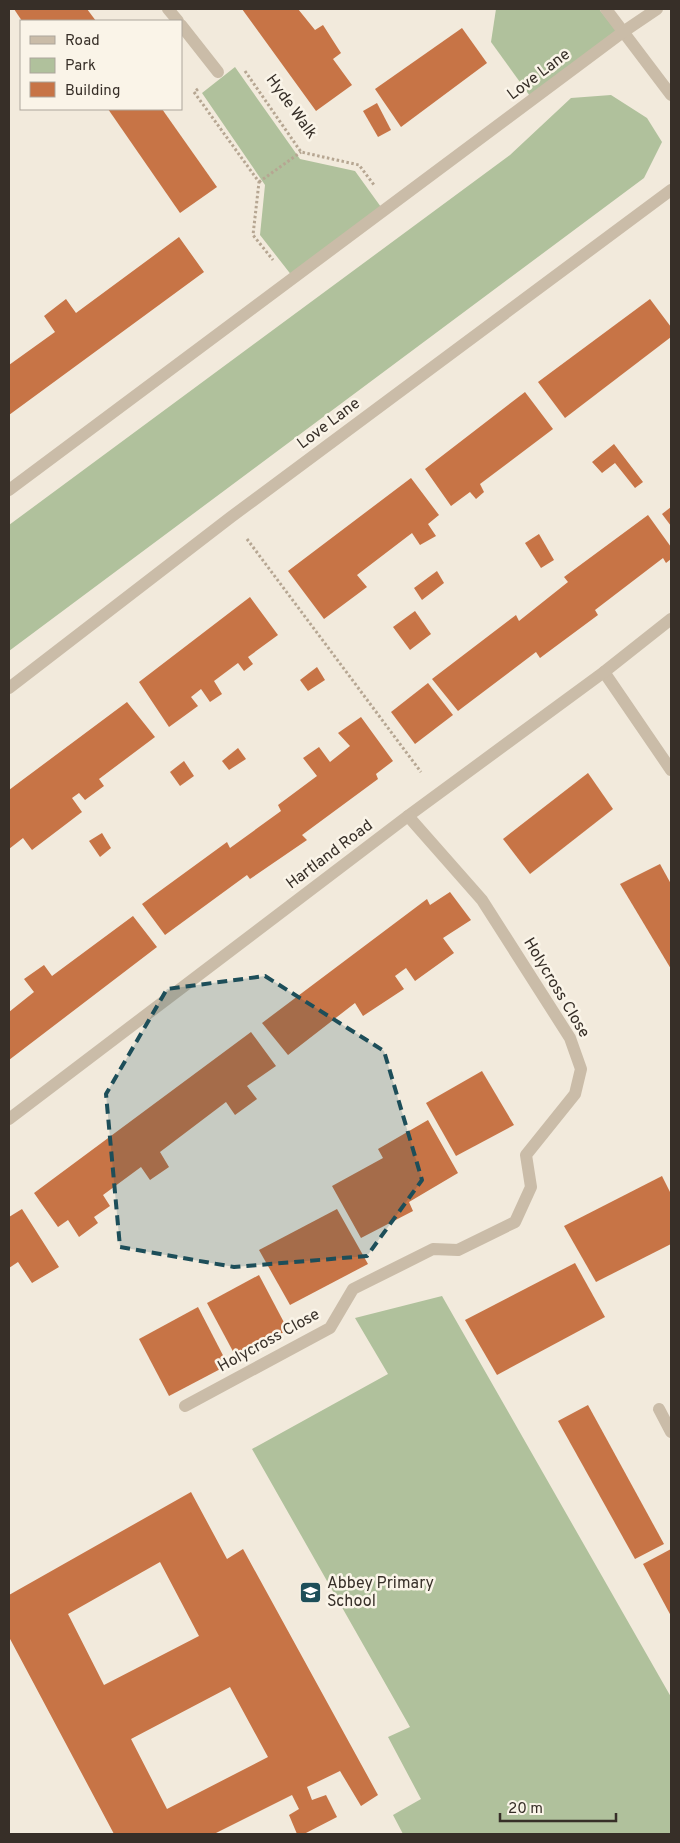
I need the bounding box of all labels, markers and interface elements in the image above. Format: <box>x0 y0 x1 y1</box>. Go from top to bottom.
legend <box>20 20 182 110</box>
text: Road <box>65 32 100 51</box>
street label: Love Lane <box>504 45 574 105</box>
text: Park <box>65 57 96 76</box>
street label: Hyde Walk <box>261 71 321 143</box>
text: Building <box>65 82 120 101</box>
street label: Love Lane <box>294 394 364 454</box>
street label: Hartland Road <box>283 816 377 894</box>
street label: Holycross Close <box>518 934 594 1042</box>
street label: Holycross Close <box>215 1305 323 1377</box>
place label: Abbey Primary School <box>327 1574 434 1612</box>
school or university icon: Abbey Primary School <box>299 1581 323 1605</box>
scale bar <box>500 1790 616 1822</box>
text: 20 m <box>508 1800 543 1819</box>

